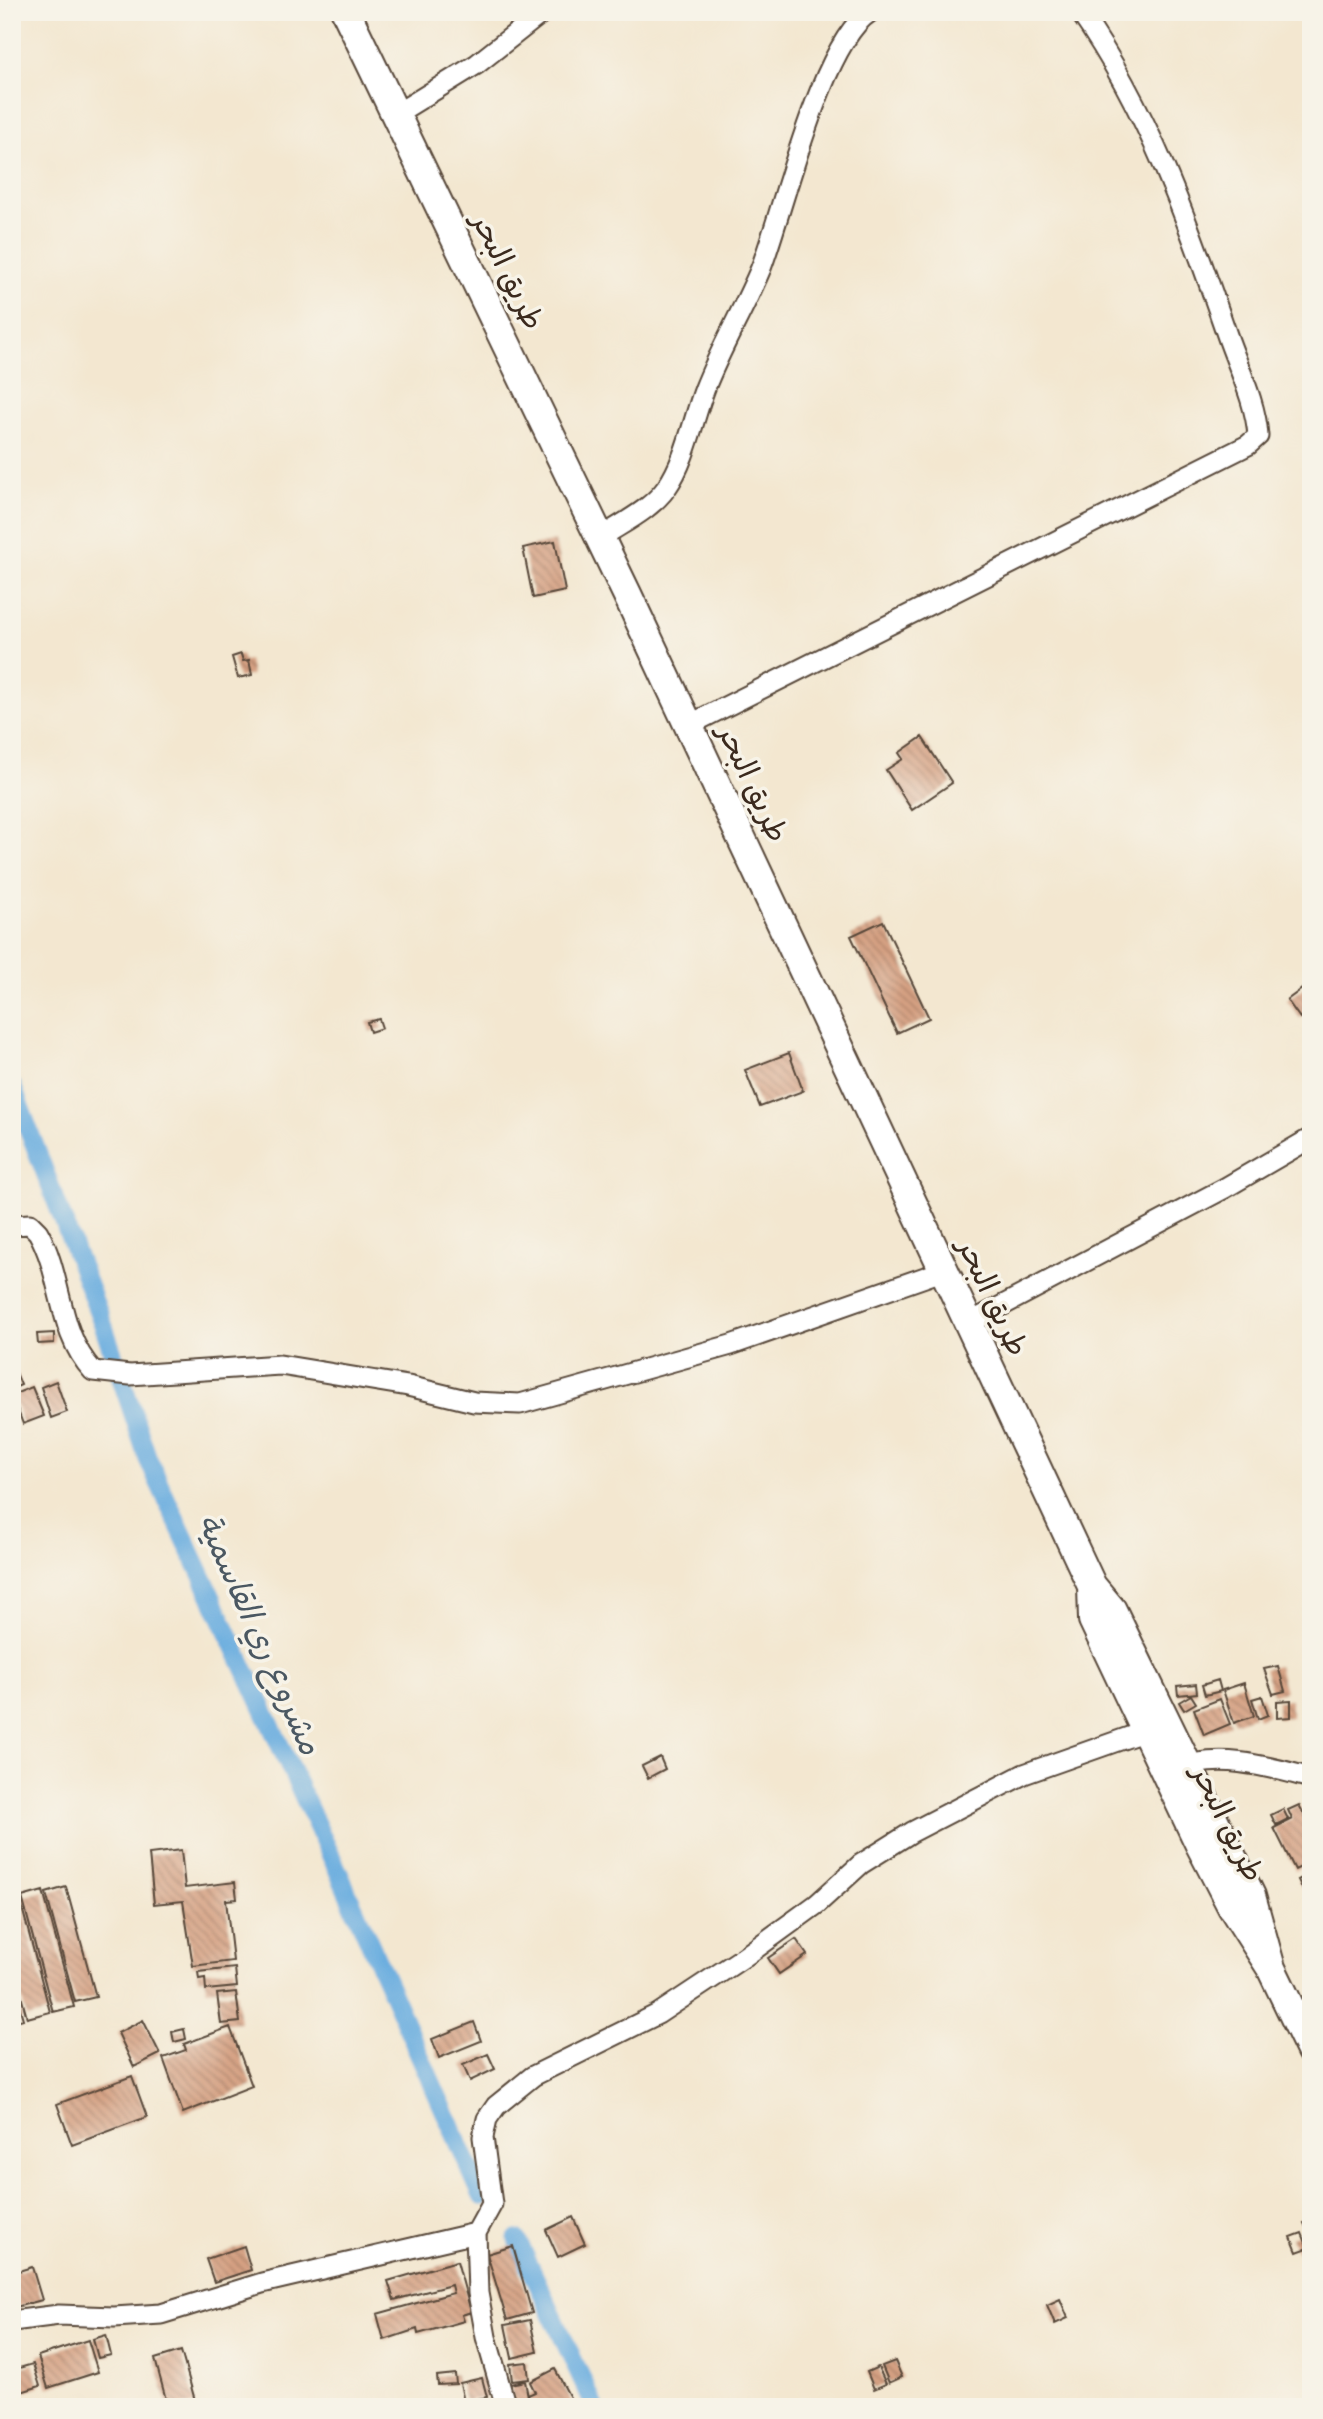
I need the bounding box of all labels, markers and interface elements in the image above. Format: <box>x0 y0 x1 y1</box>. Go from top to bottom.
street label: طريق البحر <box>462 203 553 336</box>
street label: طريق البحر <box>708 715 797 848</box>
street label: طريق البحر <box>948 1229 1037 1362</box>
water label: مشروع ري القاسمية <box>186 1507 331 1762</box>
street label: طريق البحر <box>1182 1755 1273 1888</box>

